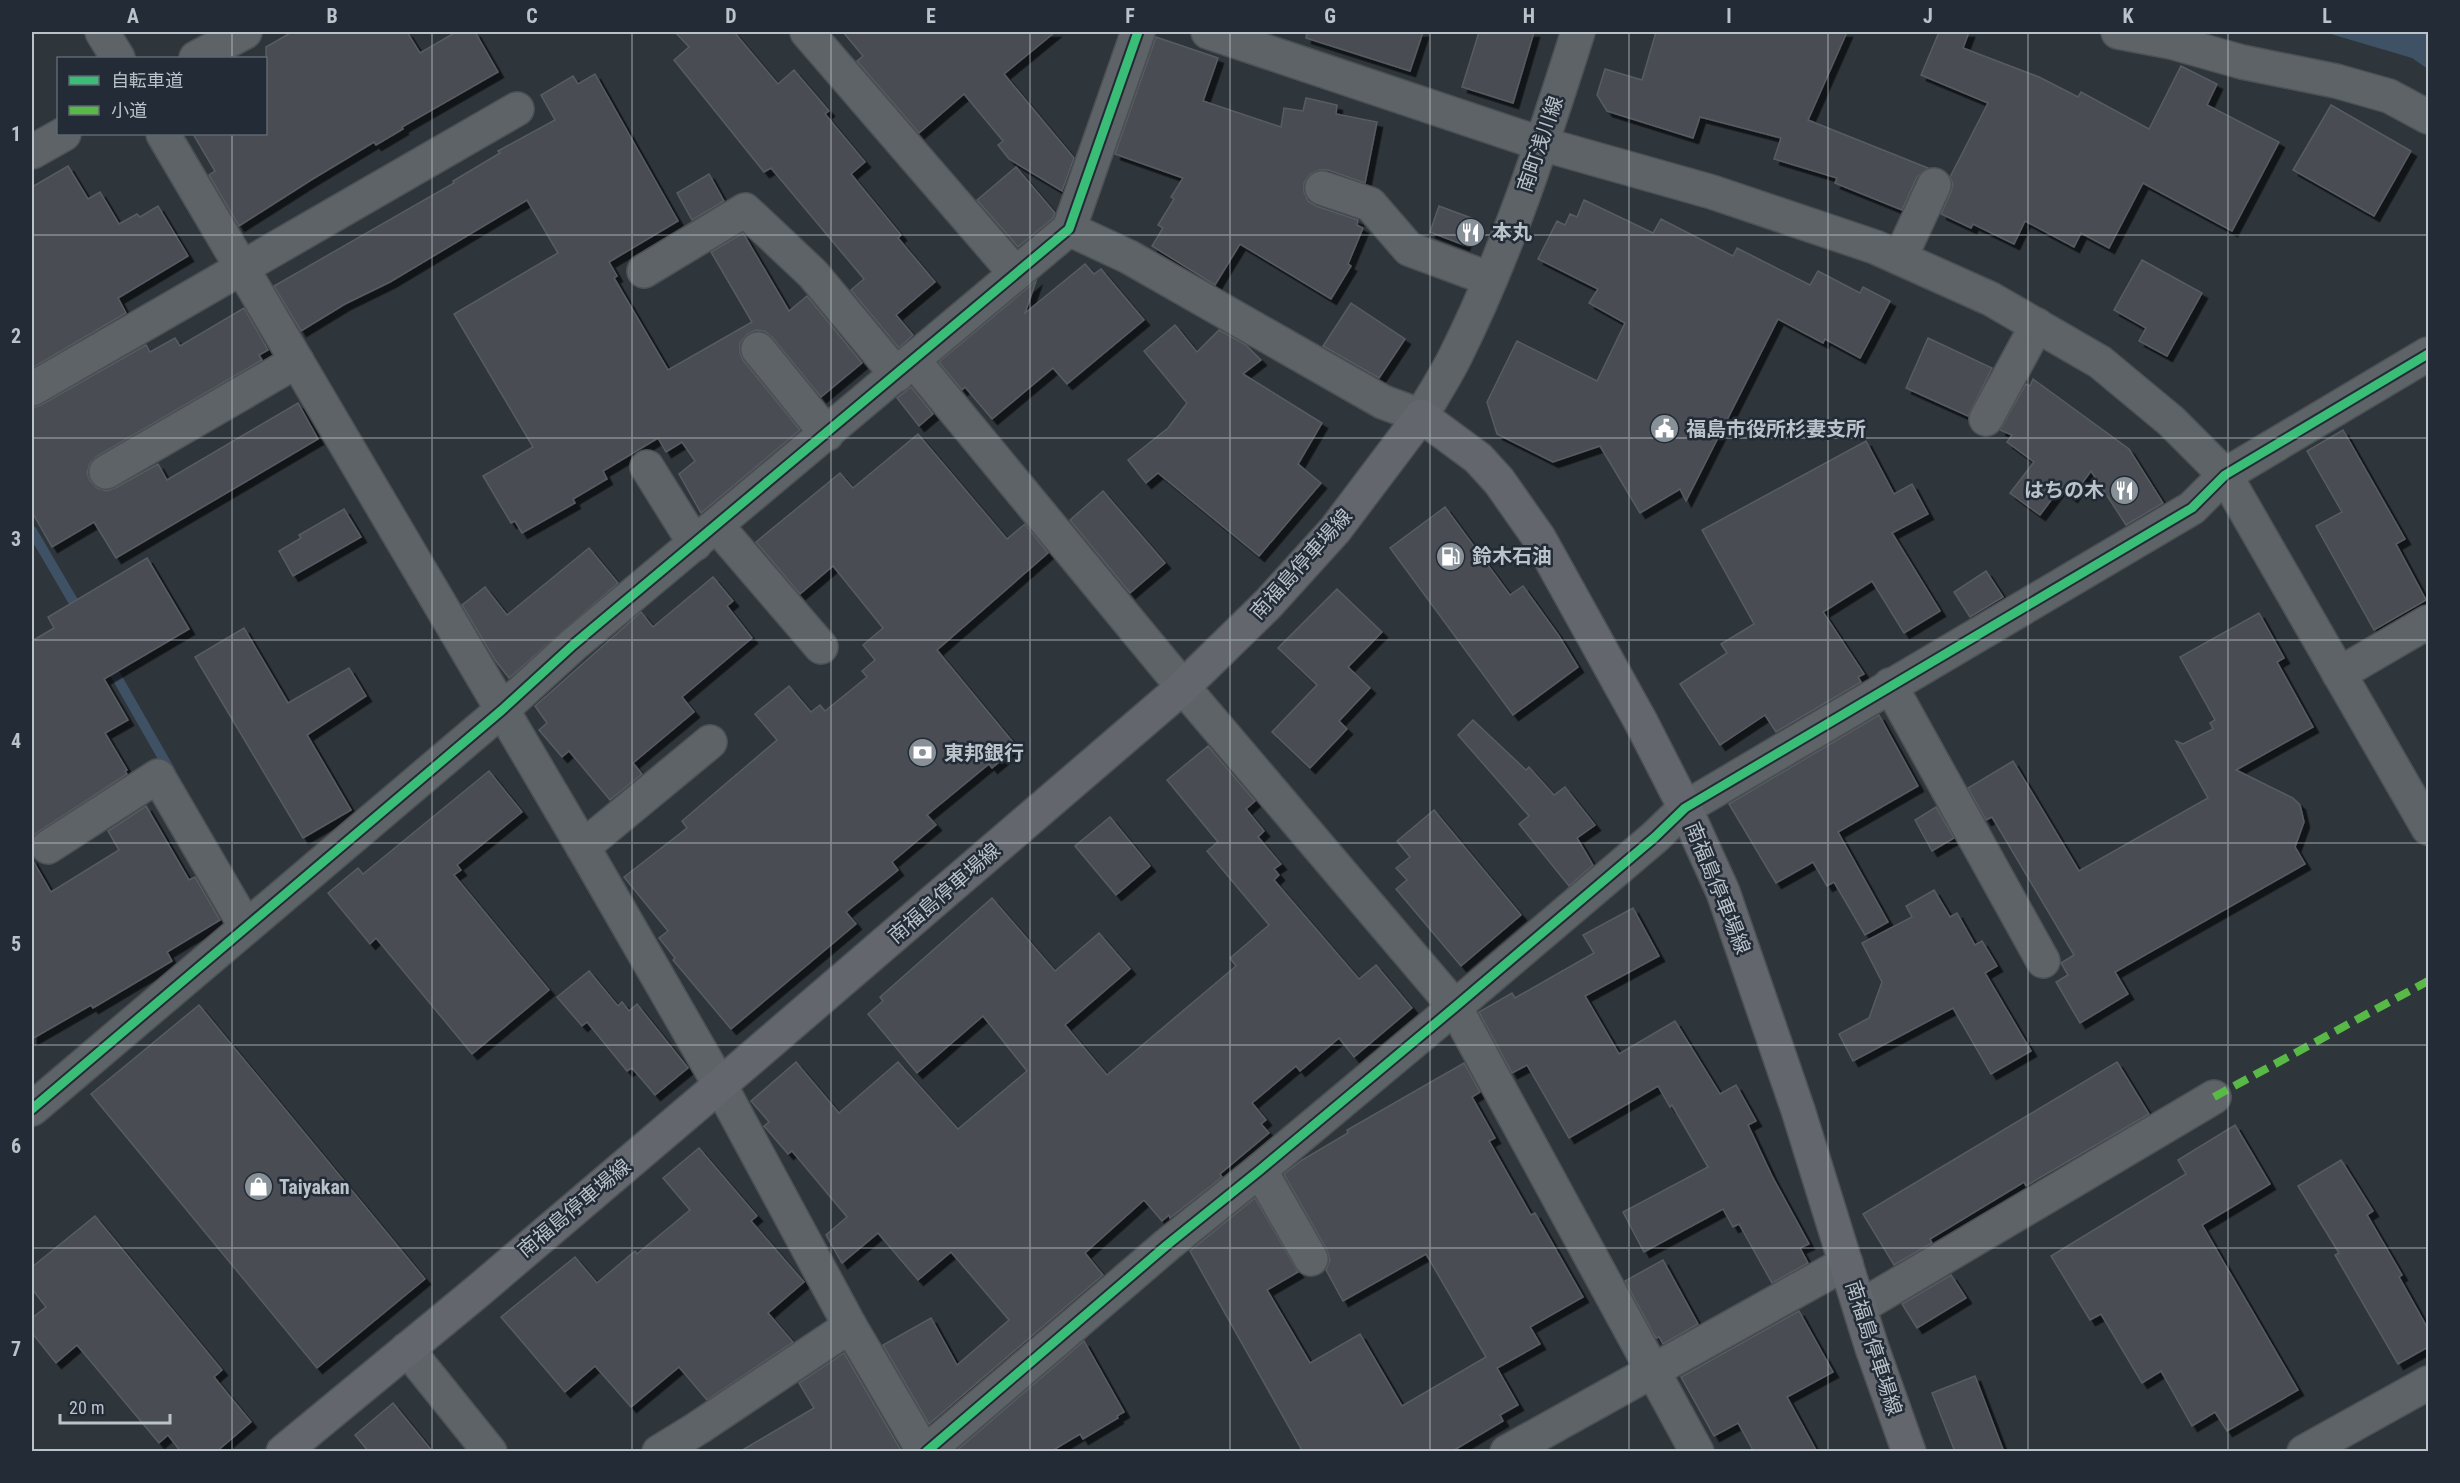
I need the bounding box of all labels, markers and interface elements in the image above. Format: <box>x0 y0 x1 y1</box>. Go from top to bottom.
text: A <box>127 4 139 28</box>
text: B <box>326 4 338 28</box>
text: C <box>526 4 538 28</box>
text: D <box>725 4 737 28</box>
text: E <box>926 4 936 28</box>
text: F <box>1125 4 1135 28</box>
text: G <box>1324 4 1336 28</box>
text: H <box>1523 4 1535 28</box>
text: I <box>1726 4 1732 28</box>
text: J <box>1923 4 1933 28</box>
text: K <box>2122 4 2134 28</box>
text: L <box>2322 4 2332 28</box>
legend <box>57 57 267 135</box>
text: 自転車道 <box>111 70 183 91</box>
street label: 南町浅川線 <box>1512 93 1568 195</box>
text: 小道 <box>111 100 147 121</box>
text: 1 <box>11 122 21 146</box>
restaurant icon: 本丸 <box>1455 216 1487 248</box>
place label: 本丸 <box>1492 220 1532 244</box>
text: 2 <box>11 324 21 348</box>
public building icon: 福島市役所杉妻支所 <box>1649 413 1681 445</box>
place label: 福島市役所杉妻支所 <box>1686 417 1866 441</box>
restaurant icon: はちの木 <box>2109 474 2141 506</box>
place label: はちの木 <box>2024 478 2104 502</box>
street label: 南福島停車場線 <box>1245 504 1357 624</box>
text: 3 <box>11 527 21 551</box>
fuel station icon: 鈴木石油 <box>1435 540 1467 572</box>
place label: 鈴木石油 <box>1472 544 1552 568</box>
text: 4 <box>11 729 21 753</box>
bank icon: 東邦銀行 <box>907 737 939 769</box>
place label: 東邦銀行 <box>944 741 1024 765</box>
street label: 南福島停車場線 <box>1681 819 1755 957</box>
street label: 南福島停車場線 <box>883 838 1005 948</box>
text: 5 <box>11 932 21 956</box>
text: 6 <box>11 1134 21 1158</box>
street label: 南福島停車場線 <box>513 1154 635 1262</box>
shop icon: Taiyakan <box>242 1171 274 1203</box>
place label: Taiyakan <box>279 1175 350 1199</box>
street label: 南福島停車場線 <box>1841 1278 1907 1418</box>
text: 7 <box>11 1337 21 1361</box>
scale bar <box>60 1387 170 1425</box>
text: 20 m <box>69 1397 104 1418</box>

